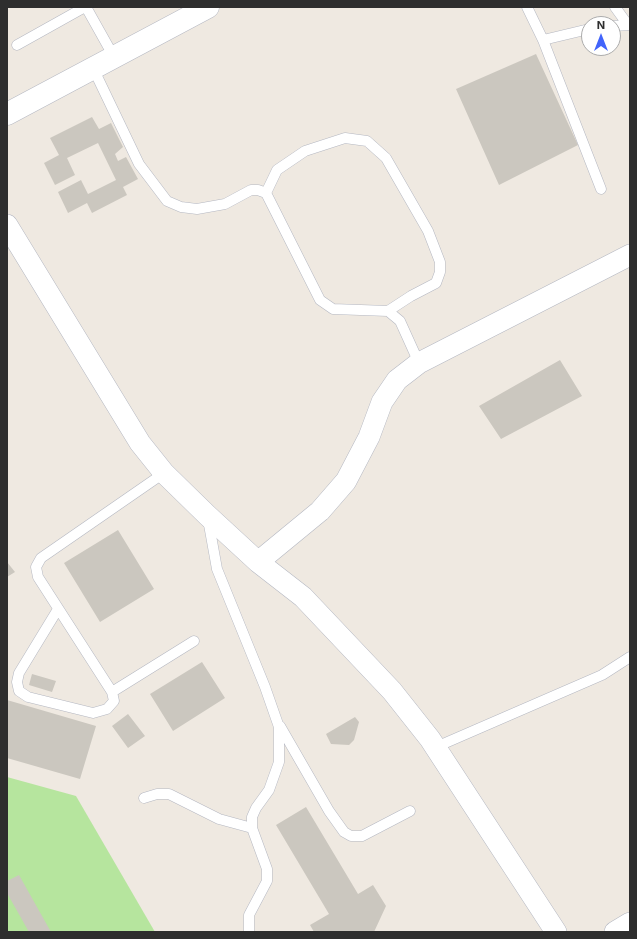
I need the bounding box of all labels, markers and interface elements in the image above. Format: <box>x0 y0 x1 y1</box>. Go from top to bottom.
north arrow <box>581 16 621 56</box>
text: N <box>597 18 605 32</box>

